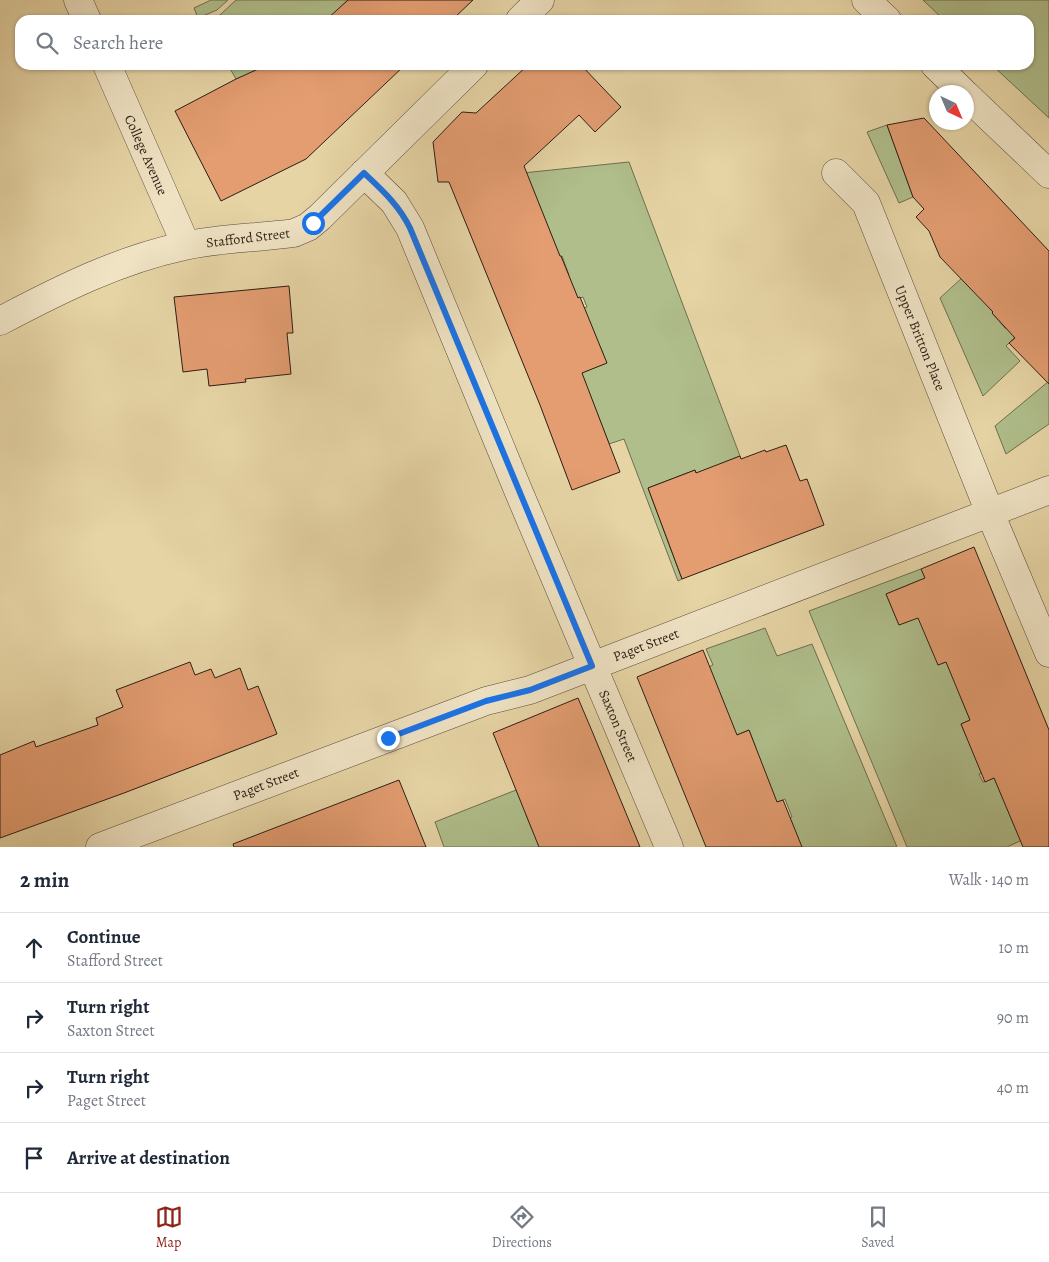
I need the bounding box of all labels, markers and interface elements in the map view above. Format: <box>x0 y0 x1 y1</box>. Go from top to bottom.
search box <box>15 15 1034 70</box>
icon: search <box>33 29 61 57</box>
text: Search here <box>73 30 163 56</box>
north arrow <box>929 85 974 130</box>
street label: College Avenue <box>120 112 172 198</box>
route start <box>302 212 325 235</box>
street label: Stafford Street <box>205 223 291 253</box>
street label: Upper Britton Place <box>890 282 950 394</box>
street label: Paget Street <box>610 624 682 666</box>
street label: Saxton Street <box>594 687 642 765</box>
route end <box>377 727 400 750</box>
street label: Paget Street <box>230 763 302 805</box>
text: 2 min <box>20 866 69 894</box>
text: Walk · 140 m <box>949 869 1029 891</box>
text: Continue <box>67 924 141 950</box>
icon: ahead <box>20 934 48 962</box>
text: 10 m <box>999 937 1029 959</box>
text: Stafford Street <box>67 950 163 972</box>
text: Turn right <box>67 994 149 1020</box>
icon: right <box>20 1004 48 1032</box>
text: 90 m <box>997 1007 1029 1029</box>
text: Saxton Street <box>67 1020 155 1042</box>
text: Turn right <box>67 1064 149 1090</box>
icon: right <box>20 1074 48 1102</box>
text: 40 m <box>997 1077 1029 1099</box>
text: Paget Street <box>67 1090 146 1112</box>
icon: arrive <box>20 1144 48 1172</box>
text: Arrive at destination <box>67 1145 230 1171</box>
tab: Map <box>155 1203 183 1252</box>
tab: Directions <box>492 1203 552 1252</box>
tab: Saved <box>861 1203 894 1252</box>

